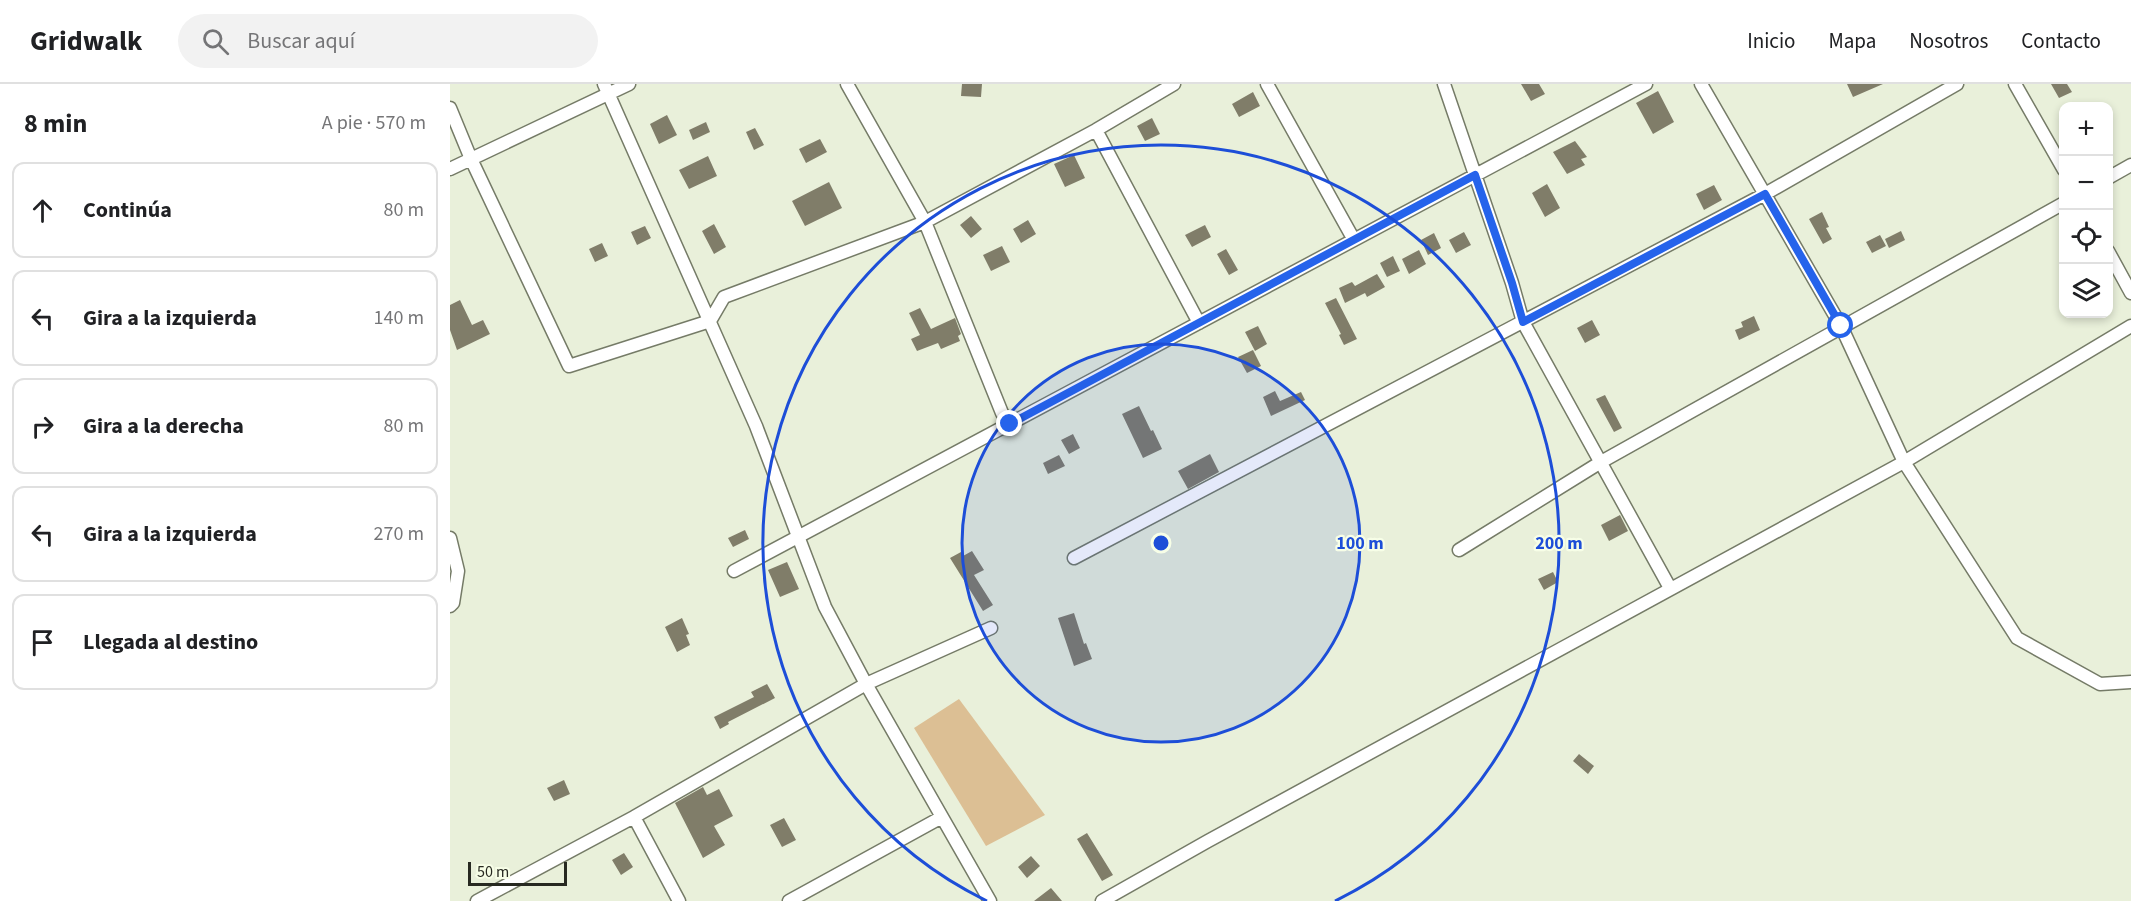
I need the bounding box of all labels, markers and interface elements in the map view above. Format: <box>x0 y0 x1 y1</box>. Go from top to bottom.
search box <box>178 14 598 68</box>
text: Gridwalk <box>30 21 142 61</box>
icon: search <box>199 25 232 58</box>
text: Buscar aquí <box>247 25 355 57</box>
text: Inicio <box>1747 26 1795 56</box>
text: Mapa <box>1828 26 1876 56</box>
text: Nosotros <box>1909 26 1988 56</box>
text: Contacto <box>2021 26 2101 56</box>
map controls <box>2059 102 2113 318</box>
button: + <box>2059 102 2113 156</box>
text: 8 min <box>24 105 87 142</box>
text: A pie · 570 m <box>322 109 426 137</box>
button: − <box>2059 156 2113 210</box>
icon: ahead <box>26 194 59 227</box>
text: Continúa <box>83 194 172 226</box>
text: 80 m <box>384 196 424 224</box>
button: locate <box>2059 210 2113 264</box>
button: layers <box>2059 264 2113 318</box>
icon: left <box>26 302 59 335</box>
text: Gira a la izquierda <box>83 302 257 334</box>
text: 140 m <box>374 304 424 332</box>
route start <box>1827 312 1853 338</box>
icon: right <box>26 410 59 443</box>
text: Gira a la derecha <box>83 410 244 442</box>
route end <box>996 410 1022 436</box>
text: 80 m <box>384 412 424 440</box>
icon: left <box>26 518 59 551</box>
text: Gira a la izquierda <box>83 518 257 550</box>
text: 270 m <box>374 520 424 548</box>
text: 100 m <box>1336 531 1384 556</box>
text: 200 m <box>1535 531 1583 556</box>
centre of rings <box>1151 533 1171 553</box>
icon: arrive <box>26 626 59 659</box>
text: Llegada al destino <box>83 626 258 658</box>
scale bar <box>468 859 567 886</box>
text: 50 m <box>477 861 509 883</box>

